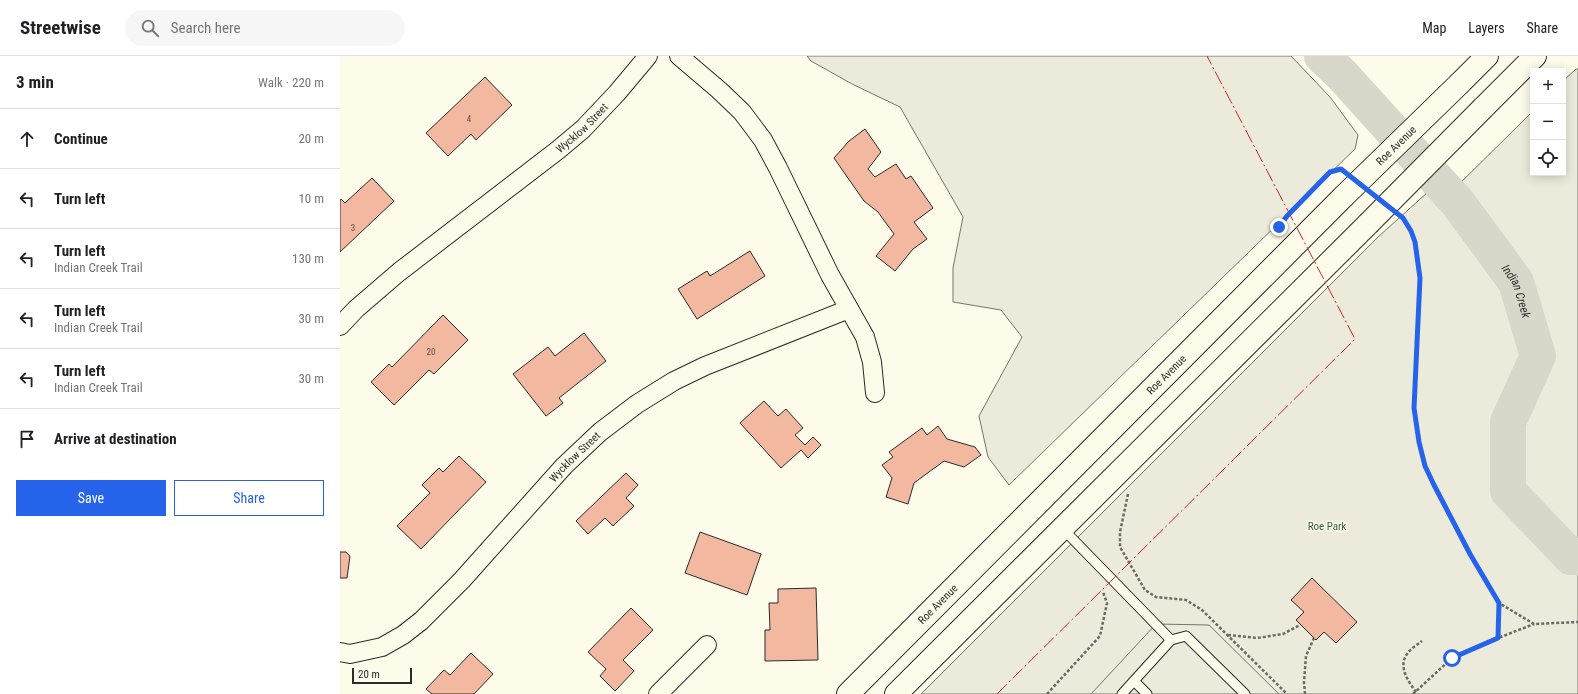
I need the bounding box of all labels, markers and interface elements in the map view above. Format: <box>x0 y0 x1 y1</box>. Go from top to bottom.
search box <box>125 10 405 46</box>
text: Streetwise <box>20 16 101 39</box>
icon: search <box>139 17 161 39</box>
text: Search here <box>171 19 241 37</box>
text: Map <box>1422 20 1446 36</box>
text: Layers <box>1468 20 1505 36</box>
text: Share <box>1527 20 1558 36</box>
map controls <box>1530 68 1566 176</box>
button: + <box>1530 68 1566 104</box>
text: 3 min <box>16 72 54 92</box>
text: Walk · 220 m <box>258 75 324 90</box>
street label: Wycklow Street <box>554 101 611 156</box>
button: − <box>1530 104 1566 140</box>
house number: 4 <box>467 114 472 124</box>
street label: Roe Avenue <box>1374 123 1419 168</box>
icon: ahead <box>16 128 38 150</box>
text: Continue <box>54 130 108 148</box>
text: 20 m <box>298 131 324 146</box>
button: locate <box>1530 140 1566 176</box>
icon: left <box>16 188 38 210</box>
text: Turn left <box>54 190 105 208</box>
text: 10 m <box>298 191 324 206</box>
route end <box>1270 218 1288 236</box>
house number: 3 <box>351 223 355 233</box>
text: Turn left <box>54 242 105 260</box>
icon: left <box>16 248 38 270</box>
text: 130 m <box>292 251 324 266</box>
text: Indian Creek Trail <box>54 260 143 275</box>
water label: Indian Creek <box>1499 262 1534 320</box>
text: Turn left <box>54 302 105 320</box>
icon: left <box>16 308 38 330</box>
text: 30 m <box>298 311 324 326</box>
text: Indian Creek Trail <box>54 320 143 335</box>
house number: 20 <box>427 347 435 357</box>
street label: Roe Avenue <box>1144 352 1189 397</box>
text: Turn left <box>54 362 105 380</box>
icon: left <box>16 368 38 390</box>
text: 30 m <box>298 371 324 386</box>
text: Indian Creek Trail <box>54 380 143 395</box>
icon: arrive <box>16 428 38 450</box>
street label: Wycklow Street <box>547 429 603 485</box>
text: Arrive at destination <box>54 430 177 448</box>
button: Save <box>16 480 166 516</box>
button: Share <box>174 480 324 516</box>
park label: Roe Park <box>1308 520 1346 533</box>
street label: Roe Avenue <box>915 582 960 627</box>
route start <box>1443 649 1461 667</box>
scale bar <box>352 666 412 685</box>
text: 20 m <box>358 668 380 681</box>

